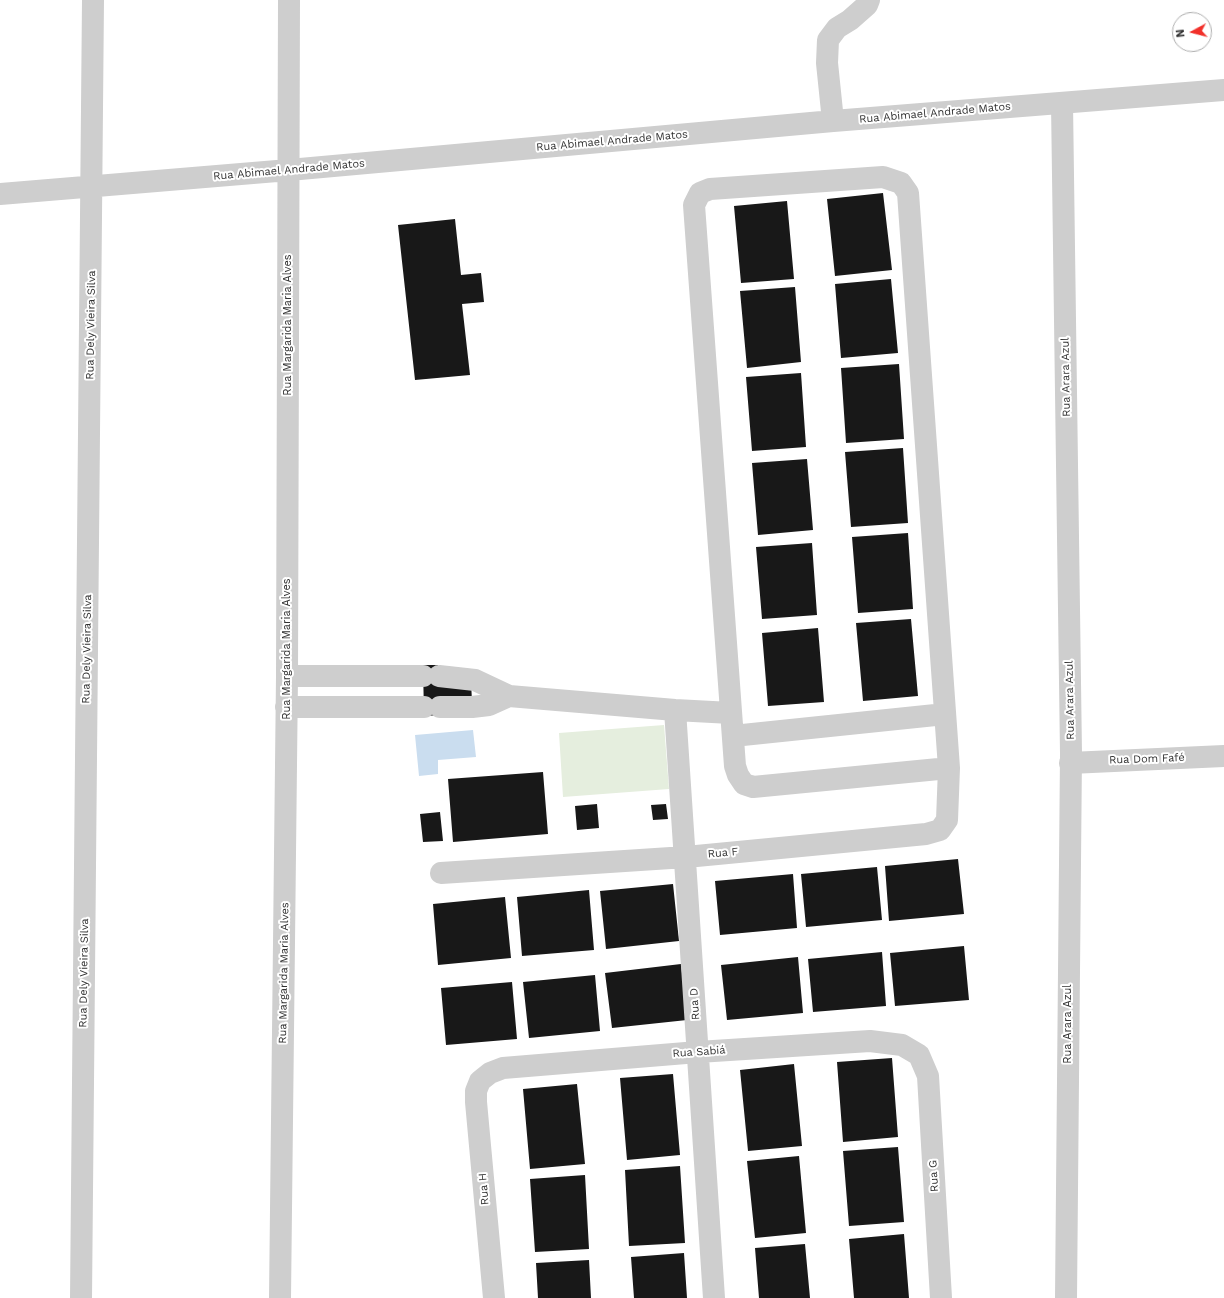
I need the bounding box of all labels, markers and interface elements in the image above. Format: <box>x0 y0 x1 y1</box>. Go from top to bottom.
north arrow <box>1172 12 1212 52</box>
text: N <box>1174 29 1188 38</box>
street label: Rua Abimael Andrade Matos <box>859 100 1011 126</box>
street label: Rua Abimael Andrade Matos <box>536 128 688 154</box>
street label: Rua Abimael Andrade Matos <box>213 157 365 183</box>
street label: Rua Margarida Maria Alves <box>281 254 295 396</box>
street label: Rua Dely Vieira Silva <box>83 270 99 380</box>
street label: Rua Arara Azul <box>1059 337 1073 417</box>
street label: Rua Margarida Maria Alves <box>280 578 294 720</box>
street label: Rua Dely Vieira Silva <box>79 594 95 704</box>
street label: Rua Arara Azul <box>1063 660 1077 740</box>
street label: Rua Dom Fafé <box>1109 751 1185 767</box>
street label: Rua F <box>707 845 739 861</box>
street label: Rua Margarida Maria Alves <box>276 902 292 1044</box>
street label: Rua Dely Vieira Silva <box>76 918 92 1028</box>
street label: Rua Arara Azul <box>1061 984 1075 1064</box>
street label: Rua D <box>687 988 703 1020</box>
street label: Rua Sabiá <box>672 1044 726 1060</box>
street label: Rua G <box>927 1160 941 1192</box>
street label: Rua H <box>476 1172 492 1206</box>

